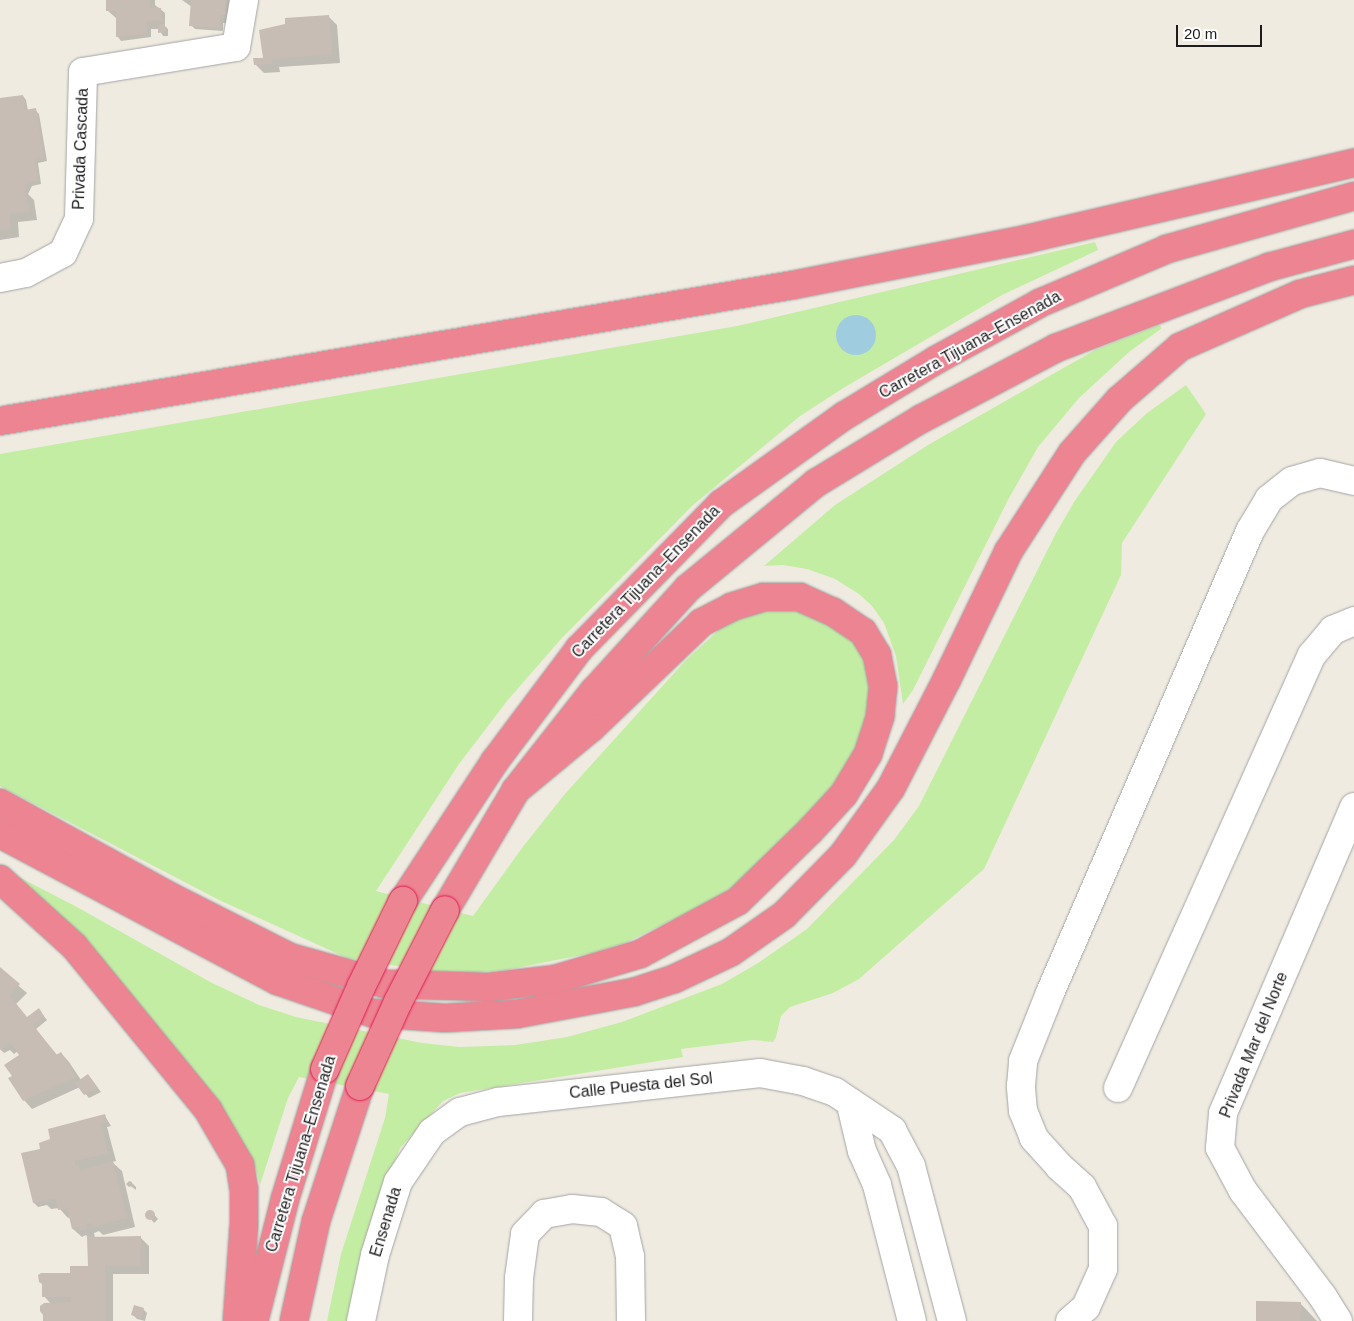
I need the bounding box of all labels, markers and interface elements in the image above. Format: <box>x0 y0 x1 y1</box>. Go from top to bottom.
scale bar <box>1179 15 1265 47</box>
text: 20 m <box>1184 25 1217 42</box>
street label: Privada Cascada <box>69 88 93 210</box>
street label: Carretera Tijuana–Ensenada <box>876 287 1064 403</box>
street label: Carretera Tijuana–Ensenada <box>568 502 724 662</box>
street label: Privada Mar del Norte <box>1216 969 1292 1121</box>
street label: Carretera Tijuana–Ensenada <box>262 1053 340 1255</box>
street label: Calle Puesta del Sol <box>568 1069 714 1103</box>
street label: Ensenada <box>366 1185 406 1259</box>

